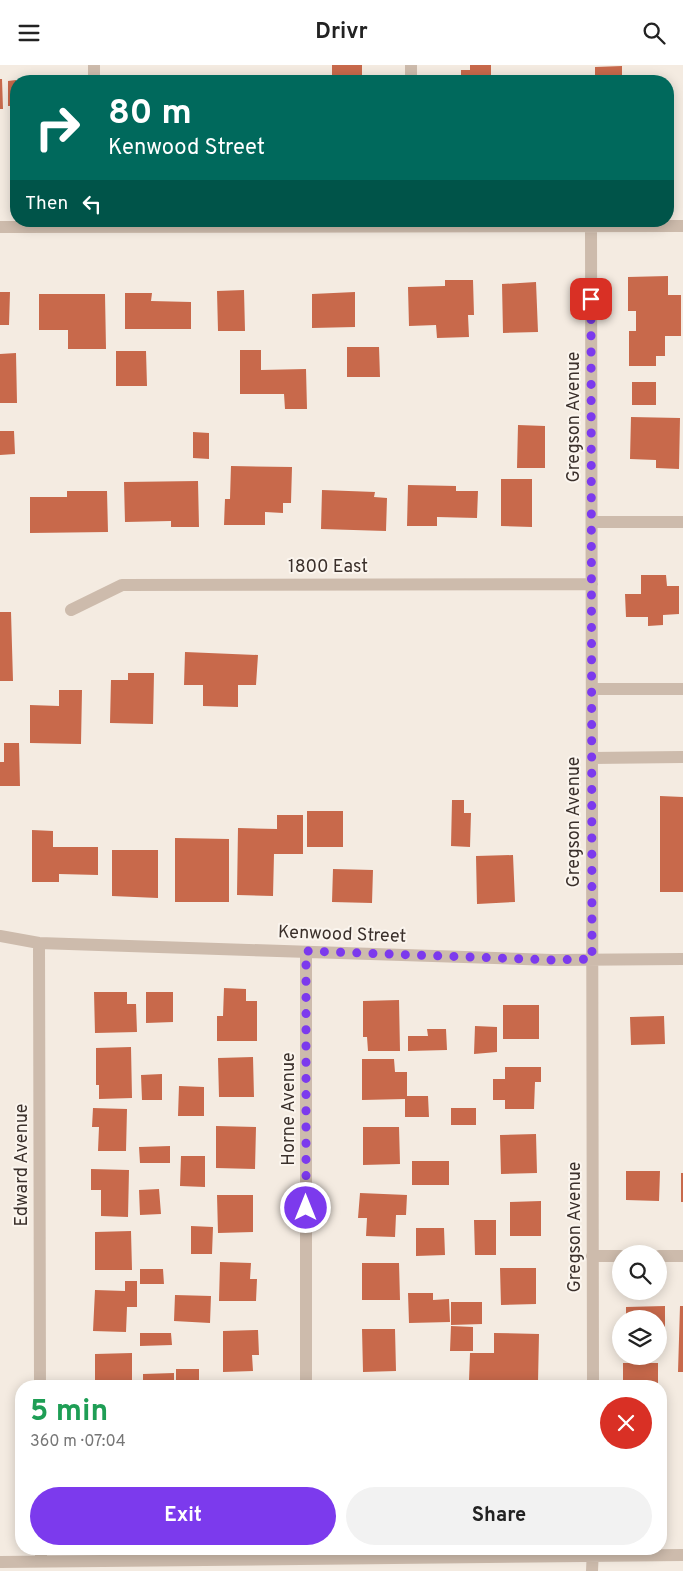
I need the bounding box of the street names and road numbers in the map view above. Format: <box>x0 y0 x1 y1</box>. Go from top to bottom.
street label: Gregson Avenue <box>563 351 586 483</box>
street label: 1800 East <box>288 556 368 579</box>
street label: Gregson Avenue <box>563 756 586 888</box>
street label: Kenwood Street <box>277 921 407 949</box>
street label: Horne Avenue <box>278 1052 301 1166</box>
street label: Edward Avenue <box>11 1103 34 1227</box>
street label: Gregson Avenue <box>564 1161 587 1293</box>

